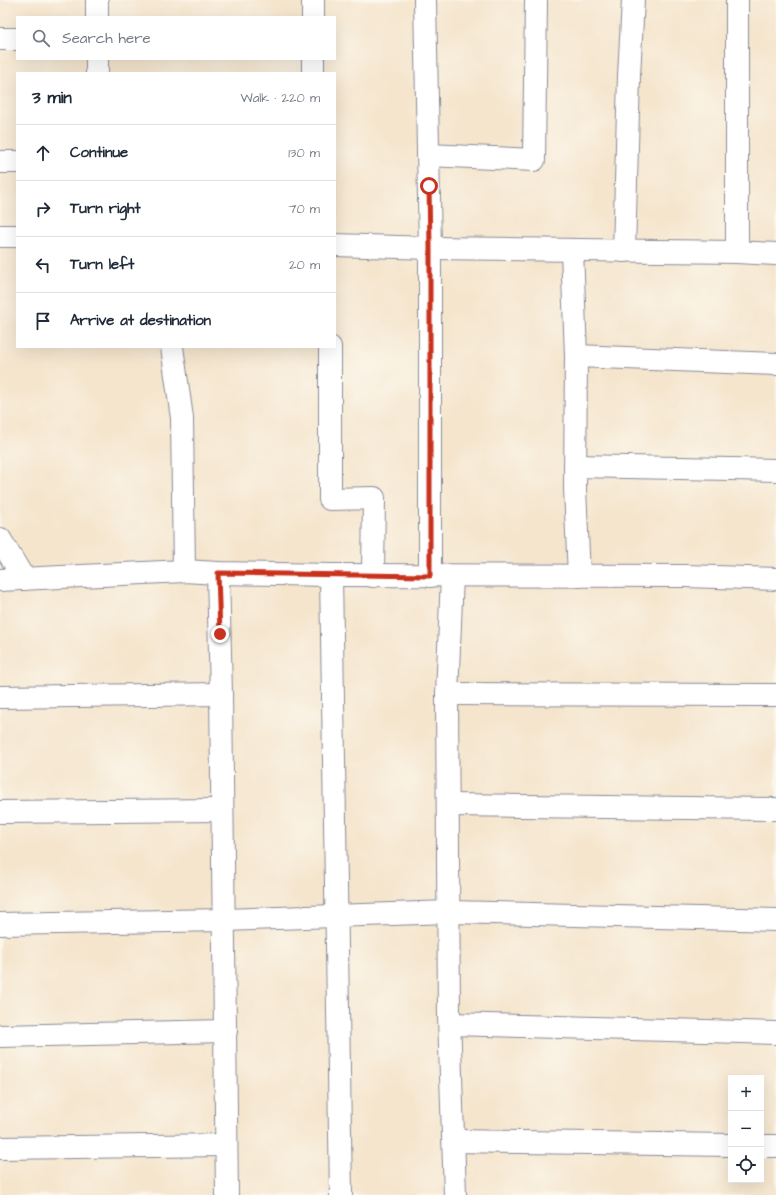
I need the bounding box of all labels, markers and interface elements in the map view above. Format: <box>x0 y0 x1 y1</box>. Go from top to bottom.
search box <box>16 16 336 60</box>
icon: search <box>30 27 52 49</box>
text: Search here <box>62 28 151 49</box>
text: 3 min <box>32 86 72 110</box>
text: Walk · 220 m <box>240 89 320 107</box>
icon: ahead <box>32 142 54 164</box>
text: Continue <box>70 142 128 163</box>
text: 130 m <box>288 144 320 162</box>
route start <box>420 177 438 195</box>
icon: right <box>32 198 54 220</box>
text: Turn right <box>70 198 141 219</box>
text: 70 m <box>288 200 320 218</box>
icon: left <box>32 254 54 276</box>
text: Turn left <box>70 254 134 275</box>
text: 20 m <box>289 256 320 274</box>
icon: arrive <box>32 310 54 332</box>
text: Arrive at destination <box>70 310 211 331</box>
route end <box>211 625 229 643</box>
map controls <box>728 1075 764 1183</box>
button: + <box>728 1075 764 1111</box>
button: − <box>728 1111 764 1147</box>
button: locate <box>728 1147 764 1183</box>

